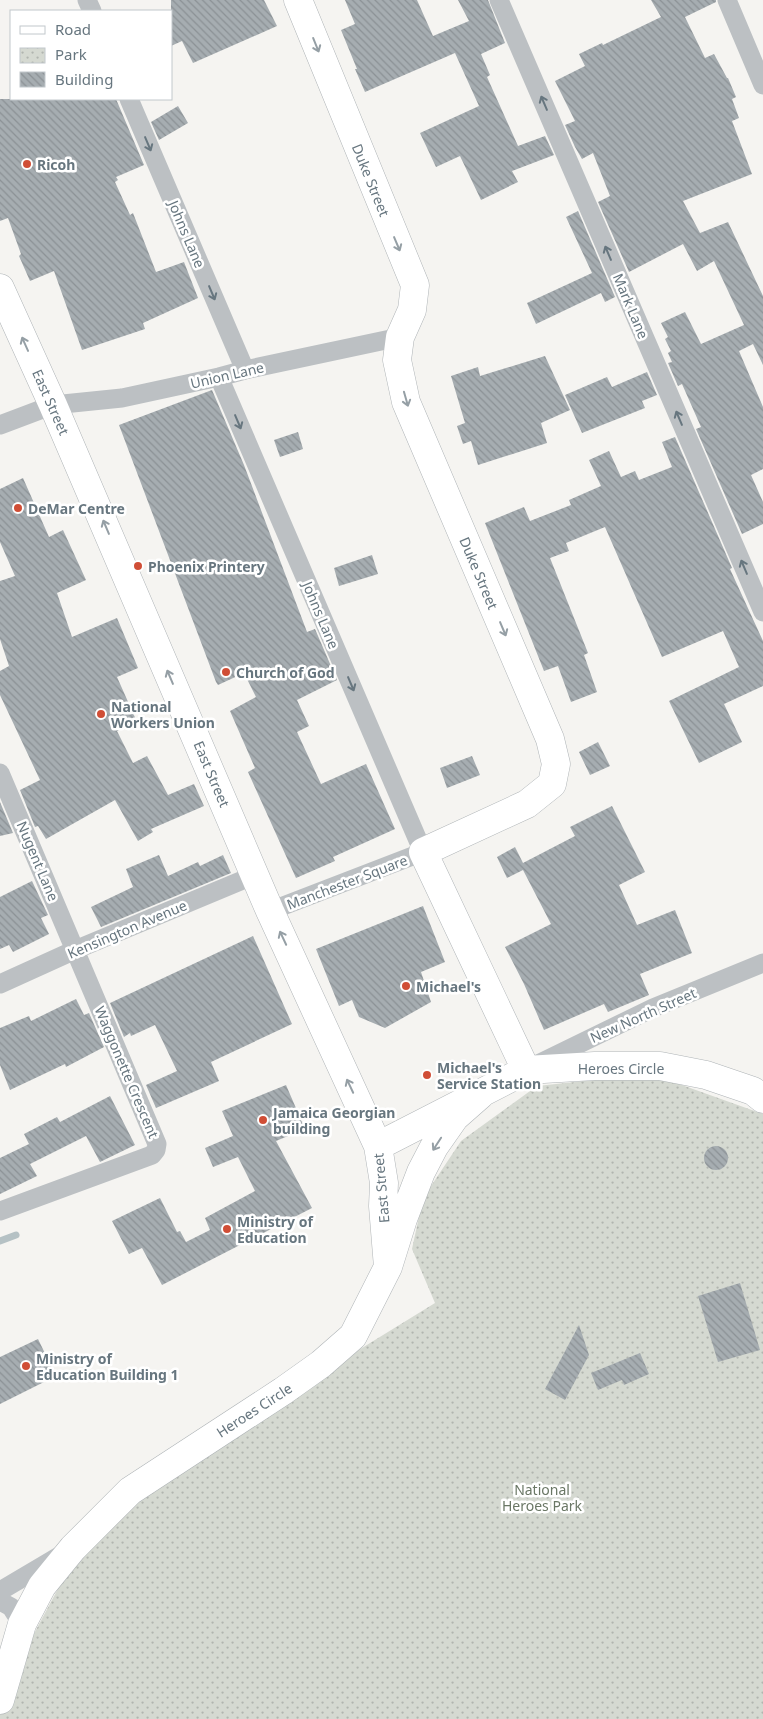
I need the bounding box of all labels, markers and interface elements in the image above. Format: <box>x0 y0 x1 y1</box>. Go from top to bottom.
legend <box>10 10 172 100</box>
text: Road <box>55 19 91 39</box>
one-way arrow <box>312 37 321 52</box>
text: Park <box>55 44 87 64</box>
text: Building <box>55 69 113 89</box>
one-way arrow <box>538 96 548 111</box>
one-way arrow <box>144 136 154 151</box>
street label: Duke Street <box>348 141 394 219</box>
place label: Ricoh <box>37 155 75 174</box>
marker: Ricoh <box>21 158 33 170</box>
street label: Johns Lane <box>163 195 210 271</box>
one-way arrow <box>393 236 403 251</box>
one-way arrow <box>603 245 612 260</box>
street label: Mark Lane <box>609 270 653 342</box>
one-way arrow <box>208 285 218 300</box>
one-way arrow <box>20 337 30 352</box>
street label: Union Lane <box>188 357 266 393</box>
street label: East Street <box>28 366 74 438</box>
one-way arrow <box>401 390 411 406</box>
one-way arrow <box>674 411 684 426</box>
one-way arrow <box>234 414 244 429</box>
place label: DeMar Centre <box>28 499 125 518</box>
marker: DeMar Centre <box>12 502 24 514</box>
one-way arrow <box>100 520 110 535</box>
street label: Duke Street <box>455 534 503 612</box>
place label: Phoenix Printery <box>148 557 265 576</box>
marker: Phoenix Printery <box>132 560 144 572</box>
one-way arrow <box>738 560 748 575</box>
street label: Johns Lane <box>297 576 344 652</box>
one-way arrow <box>499 621 509 636</box>
place label: Church of God <box>236 663 335 682</box>
marker: Church of God <box>220 666 232 678</box>
one-way arrow <box>164 669 173 684</box>
one-way arrow <box>346 676 356 691</box>
place label: National Workers Union <box>111 697 215 732</box>
marker: National Workers Union <box>95 708 107 720</box>
street label: East Street <box>190 738 234 810</box>
street label: Nugent Lane <box>13 818 63 904</box>
street label: Manchester Square <box>284 850 410 914</box>
street label: Kensington Avenue <box>64 895 190 963</box>
one-way arrow <box>277 931 287 946</box>
place label: Michael's <box>416 977 481 996</box>
marker: Michael's <box>400 980 412 992</box>
street label: New North Street <box>587 983 699 1047</box>
street label: Waggonette Crescent <box>91 1003 163 1141</box>
place label: Michael's Service Station <box>437 1058 541 1093</box>
street label: Heroes Circle <box>578 1059 664 1078</box>
marker: Michael's Service Station <box>421 1069 433 1081</box>
one-way arrow <box>345 1079 355 1094</box>
place label: Jamaica Georgian building <box>271 1103 395 1138</box>
marker: Jamaica Georgian building <box>257 1114 269 1126</box>
one-way arrow <box>431 1137 441 1151</box>
street label: East Street <box>368 1152 394 1224</box>
place label: Ministry of Education <box>237 1212 314 1247</box>
marker: Ministry of Education <box>221 1223 233 1235</box>
place label: Ministry of Education Building 1 <box>36 1349 179 1384</box>
marker: Ministry of Education Building 1 <box>20 1360 32 1372</box>
street label: Heroes Circle <box>212 1378 296 1442</box>
park label: National Heroes Park <box>502 1480 583 1515</box>

